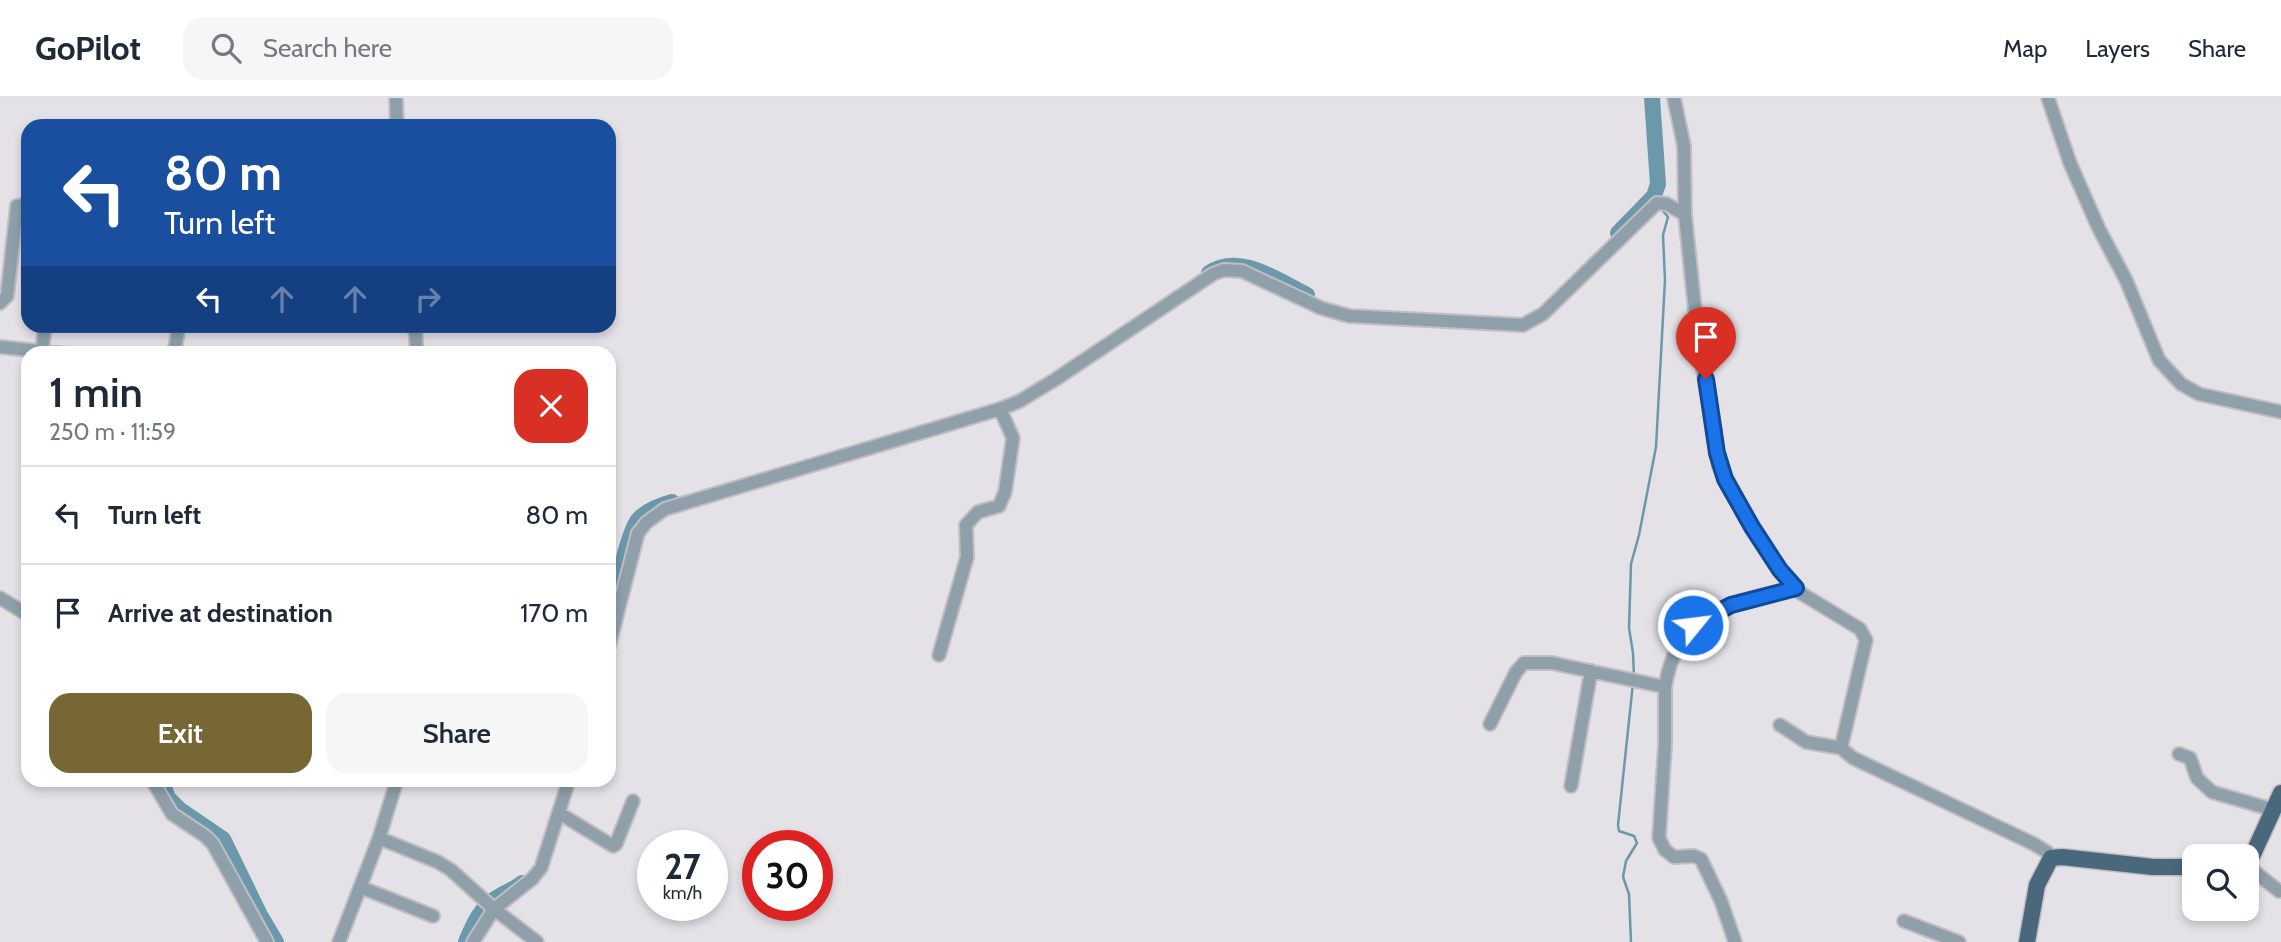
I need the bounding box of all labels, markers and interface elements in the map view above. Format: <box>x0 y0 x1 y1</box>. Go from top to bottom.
search box <box>183 17 673 80</box>
text: GoPilot <box>35 28 141 68</box>
icon: search <box>207 29 245 67</box>
text: Search here <box>263 32 392 64</box>
text: Map <box>2003 34 2047 63</box>
text: Layers <box>2085 34 2150 63</box>
text: Share <box>2188 34 2246 63</box>
text: 80 m <box>164 143 282 202</box>
icon: left <box>49 147 140 238</box>
text: Turn left <box>164 203 275 242</box>
icon: left <box>190 280 228 318</box>
icon: ahead <box>263 280 301 318</box>
icon: ahead <box>336 280 374 318</box>
icon: right <box>409 280 447 318</box>
pin <box>1676 307 1736 379</box>
icon: arrive <box>1687 318 1725 356</box>
text: 1 min <box>49 366 143 418</box>
button: close <box>514 369 588 443</box>
text: 250 m · 11:59 <box>49 418 176 446</box>
icon: left <box>49 496 87 534</box>
text: Turn left <box>108 499 201 531</box>
text: 80 m <box>525 499 588 531</box>
position arrow <box>1656 588 1730 662</box>
icon: arrive <box>49 594 87 632</box>
text: Arrive at destination <box>108 597 333 629</box>
text: 170 m <box>520 597 588 629</box>
button: Exit <box>49 693 312 773</box>
button: Share <box>326 693 588 773</box>
speed limit sign: 30 <box>742 830 833 921</box>
map controls <box>2182 844 2259 921</box>
button: search <box>2182 844 2259 921</box>
text: 27 <box>664 845 701 888</box>
text: km/h <box>663 882 702 904</box>

